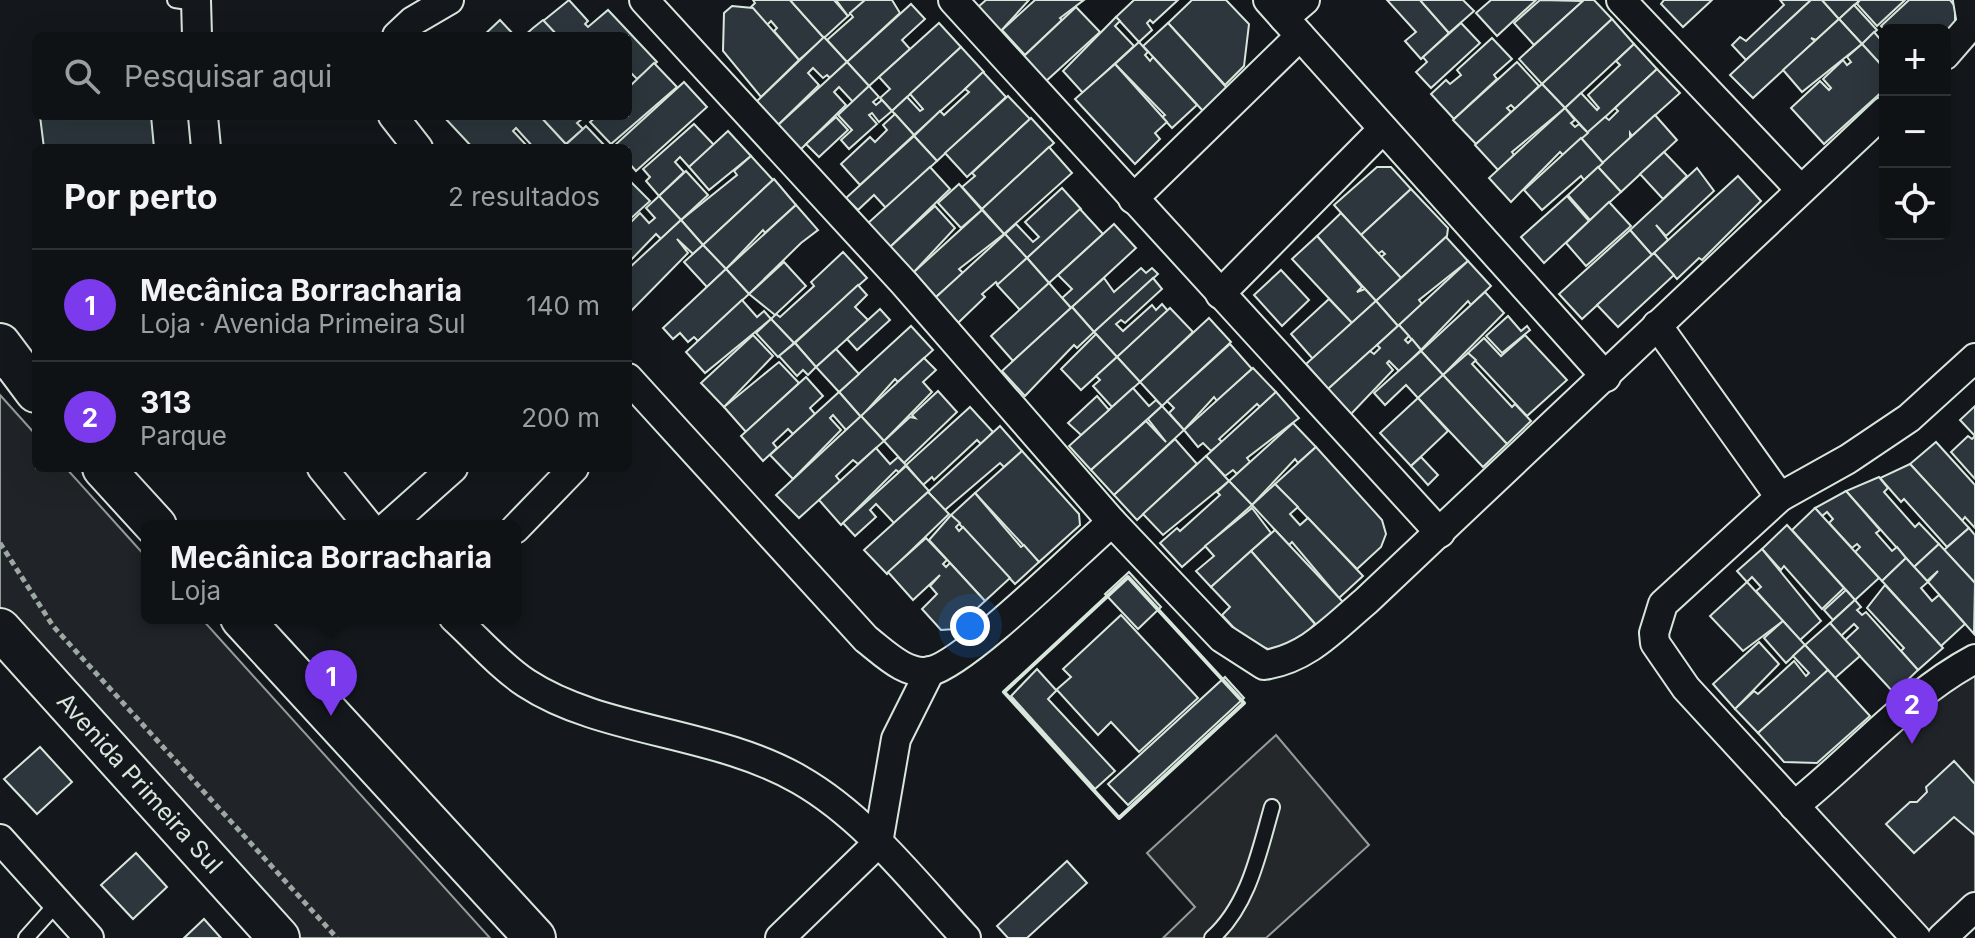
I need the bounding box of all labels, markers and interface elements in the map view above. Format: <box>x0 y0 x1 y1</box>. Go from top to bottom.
map controls <box>1879 24 1951 240</box>
button: + <box>1879 24 1951 96</box>
search box <box>32 32 632 120</box>
icon: search <box>60 54 104 98</box>
text: Pesquisar aqui <box>124 58 332 94</box>
button: − <box>1879 96 1951 168</box>
button: locate <box>1879 168 1951 240</box>
text: Por perto <box>64 176 218 217</box>
text: 2 resultados <box>448 181 600 212</box>
text: Mecânica Borracharia <box>140 272 462 308</box>
text: 1 <box>84 290 96 321</box>
text: 140 m <box>526 290 600 321</box>
text: Loja · Avenida Primeira Sul <box>140 308 466 339</box>
text: 313 <box>140 384 192 420</box>
text: 2 <box>82 402 98 433</box>
text: 200 m <box>521 402 600 433</box>
text: Parque <box>140 420 227 451</box>
popup <box>141 520 521 624</box>
text: Mecânica Borracharia <box>170 539 492 575</box>
text: Loja <box>170 575 221 606</box>
your location <box>950 606 990 646</box>
pin: 1 <box>305 650 357 716</box>
pin: 2 <box>1886 678 1938 744</box>
street label: Avenida Primeira Sul <box>51 687 229 879</box>

